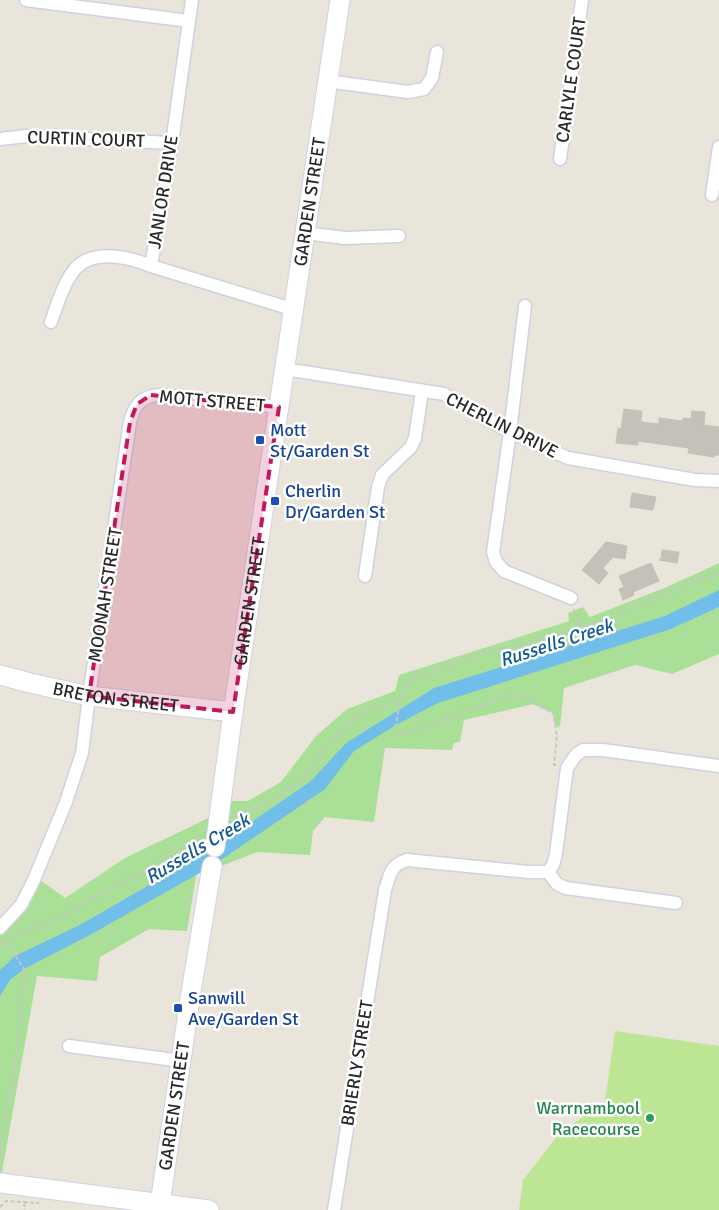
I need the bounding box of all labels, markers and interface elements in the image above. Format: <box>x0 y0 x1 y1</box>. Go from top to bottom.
street label: CARLYLE COURT <box>551 16 591 144</box>
street label: CURTIN COURT <box>27 126 145 152</box>
street label: JANLOR DRIVE <box>143 134 183 250</box>
street label: GARDEN STREET <box>289 136 330 268</box>
street label: MOTT STREET <box>158 385 266 417</box>
street label: CHERLIN DRIVE <box>442 387 562 463</box>
place label: Mott St/Garden St <box>270 419 369 462</box>
marker: Mott St/Garden St <box>254 434 266 446</box>
place label: Cherlin Dr/Garden St <box>285 480 385 523</box>
marker: Cherlin Dr/Garden St <box>269 495 281 507</box>
street label: MOONAH STREET <box>83 526 127 664</box>
street label: GARDEN STREET <box>229 535 270 667</box>
water label: Russells Creek <box>497 613 617 673</box>
street label: BRETON STREET <box>51 677 180 717</box>
water label: Russells Creek <box>141 808 255 889</box>
place label: Sanwill Ave/Garden St <box>188 987 299 1030</box>
street label: BRIERLY STREET <box>336 998 378 1127</box>
marker: Sanwill Ave/Garden St <box>172 1002 184 1014</box>
street label: GARDEN STREET <box>154 1040 195 1172</box>
place label: Warrnambool Racecourse <box>536 1097 640 1140</box>
marker: Warrnambool Racecourse <box>644 1112 656 1124</box>

